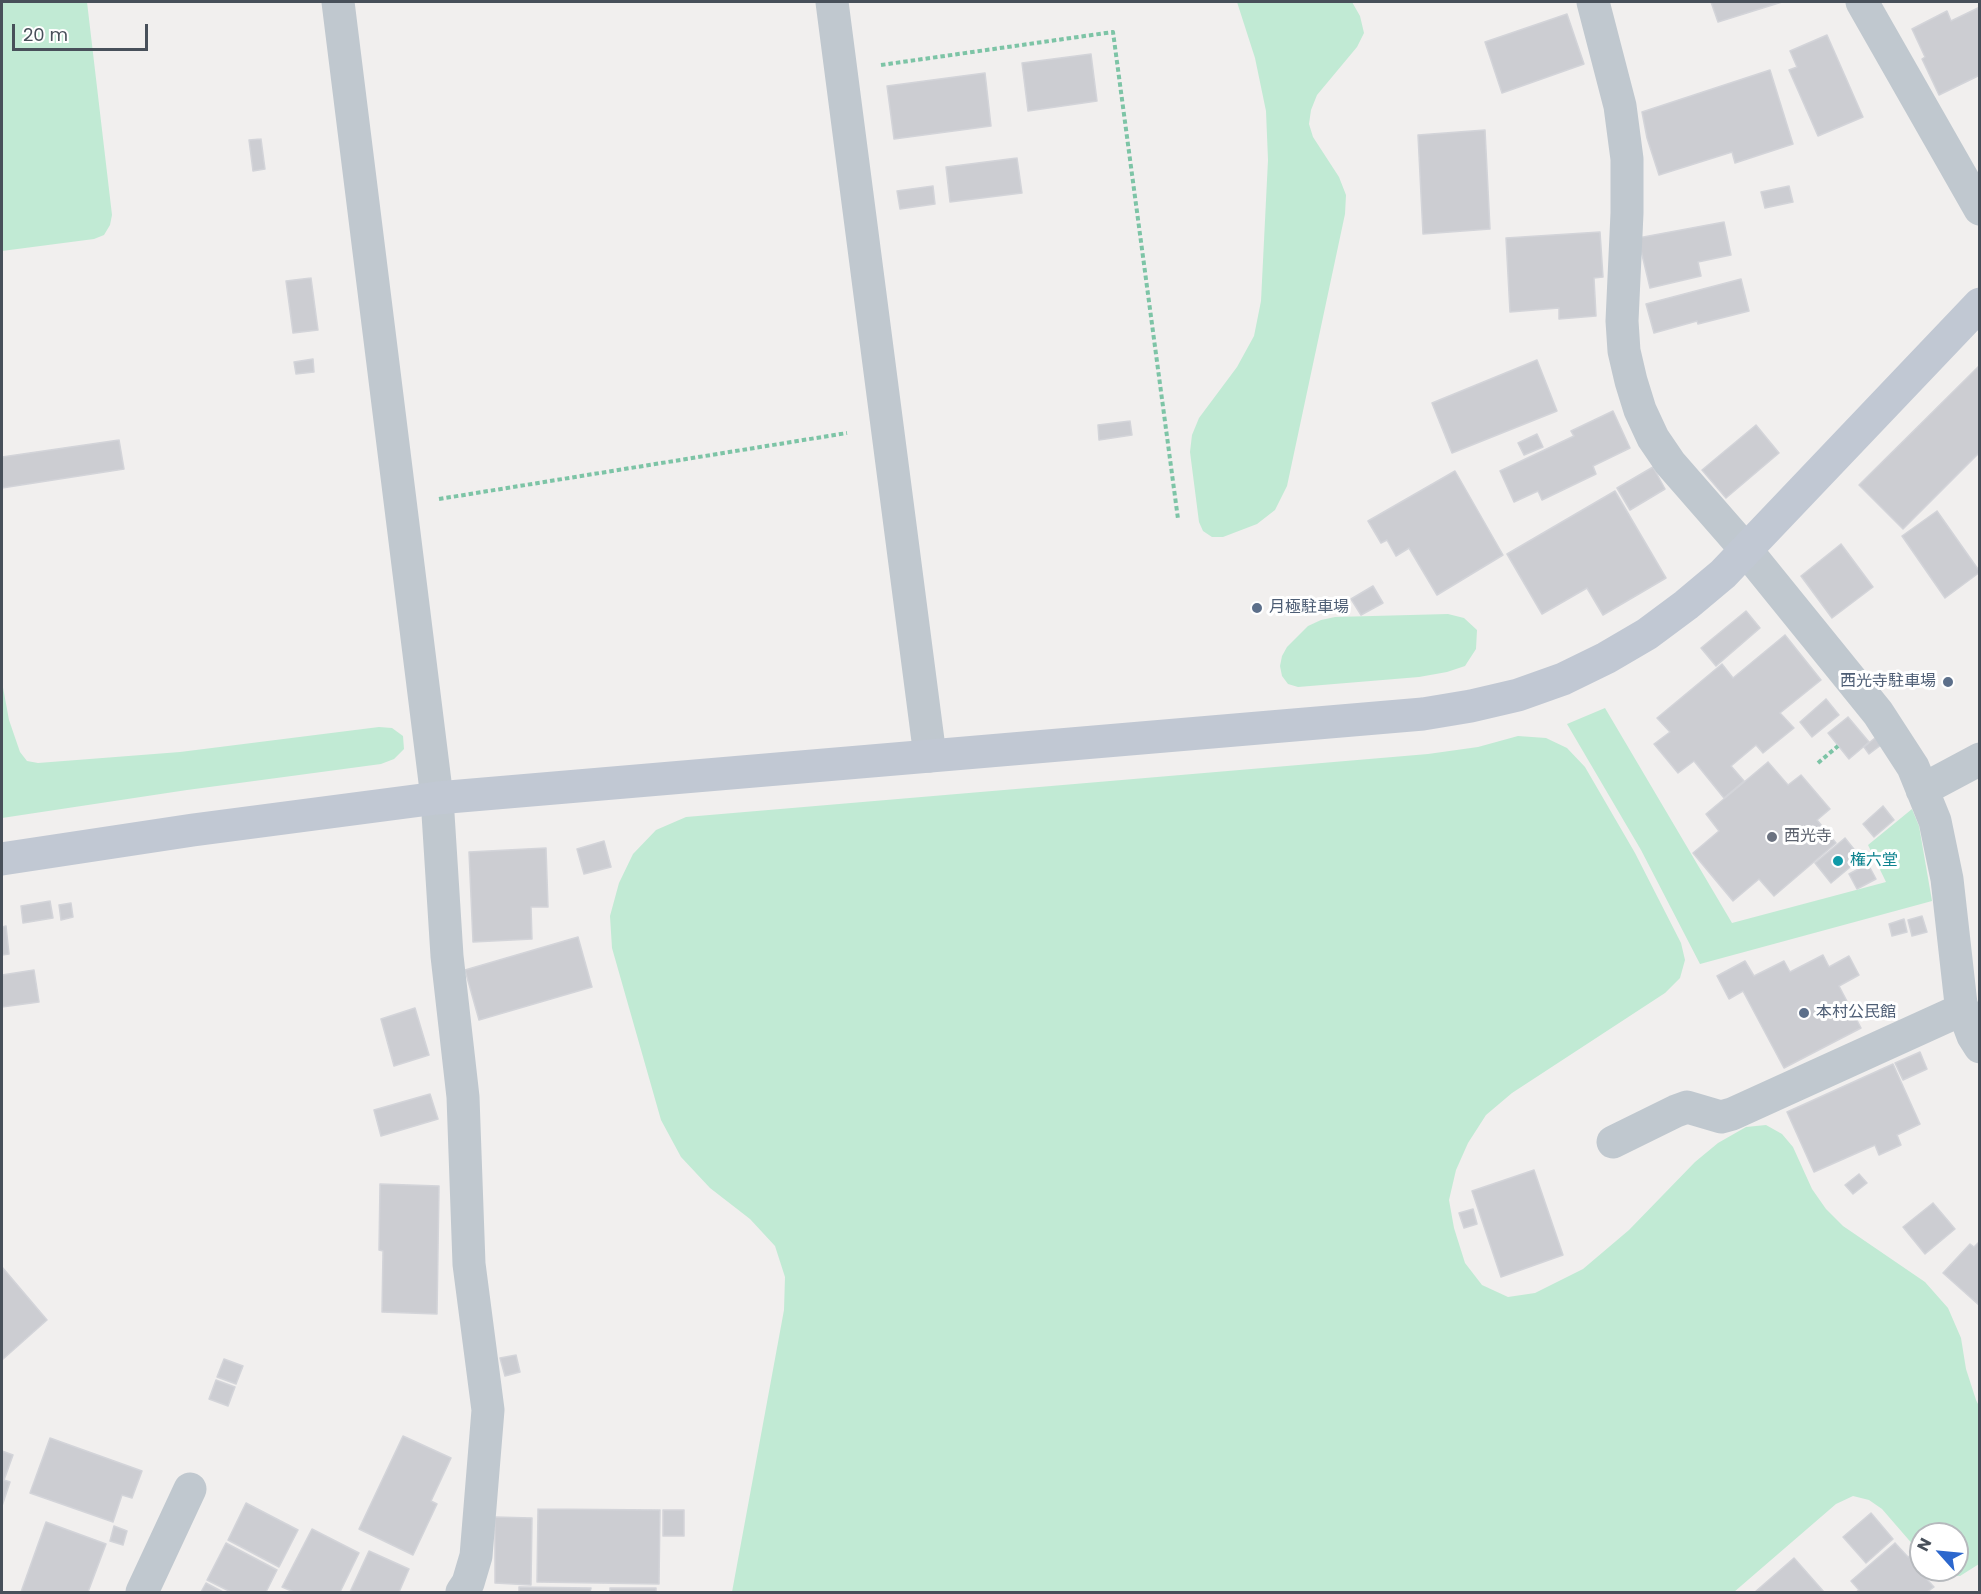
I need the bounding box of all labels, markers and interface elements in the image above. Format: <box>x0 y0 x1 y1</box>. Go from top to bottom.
scale bar <box>15 12 152 50</box>
text: 20 m <box>23 22 68 47</box>
place label: 月極駐車場 <box>1269 598 1349 618</box>
marker: 月極駐車場 <box>1250 601 1264 615</box>
place label: 西光寺駐車場 <box>1840 672 1936 692</box>
marker: 西光寺駐車場 <box>1941 675 1955 689</box>
place label: 西光寺 <box>1784 827 1832 847</box>
marker: 西光寺 <box>1765 830 1779 844</box>
place label: 権六堂 <box>1850 851 1898 871</box>
marker: 権六堂 <box>1831 854 1845 868</box>
place label: 本村公民館 <box>1816 1003 1896 1023</box>
marker: 本村公民館 <box>1797 1006 1811 1020</box>
north arrow <box>1909 1522 1969 1582</box>
text: N <box>1911 1534 1937 1555</box>

